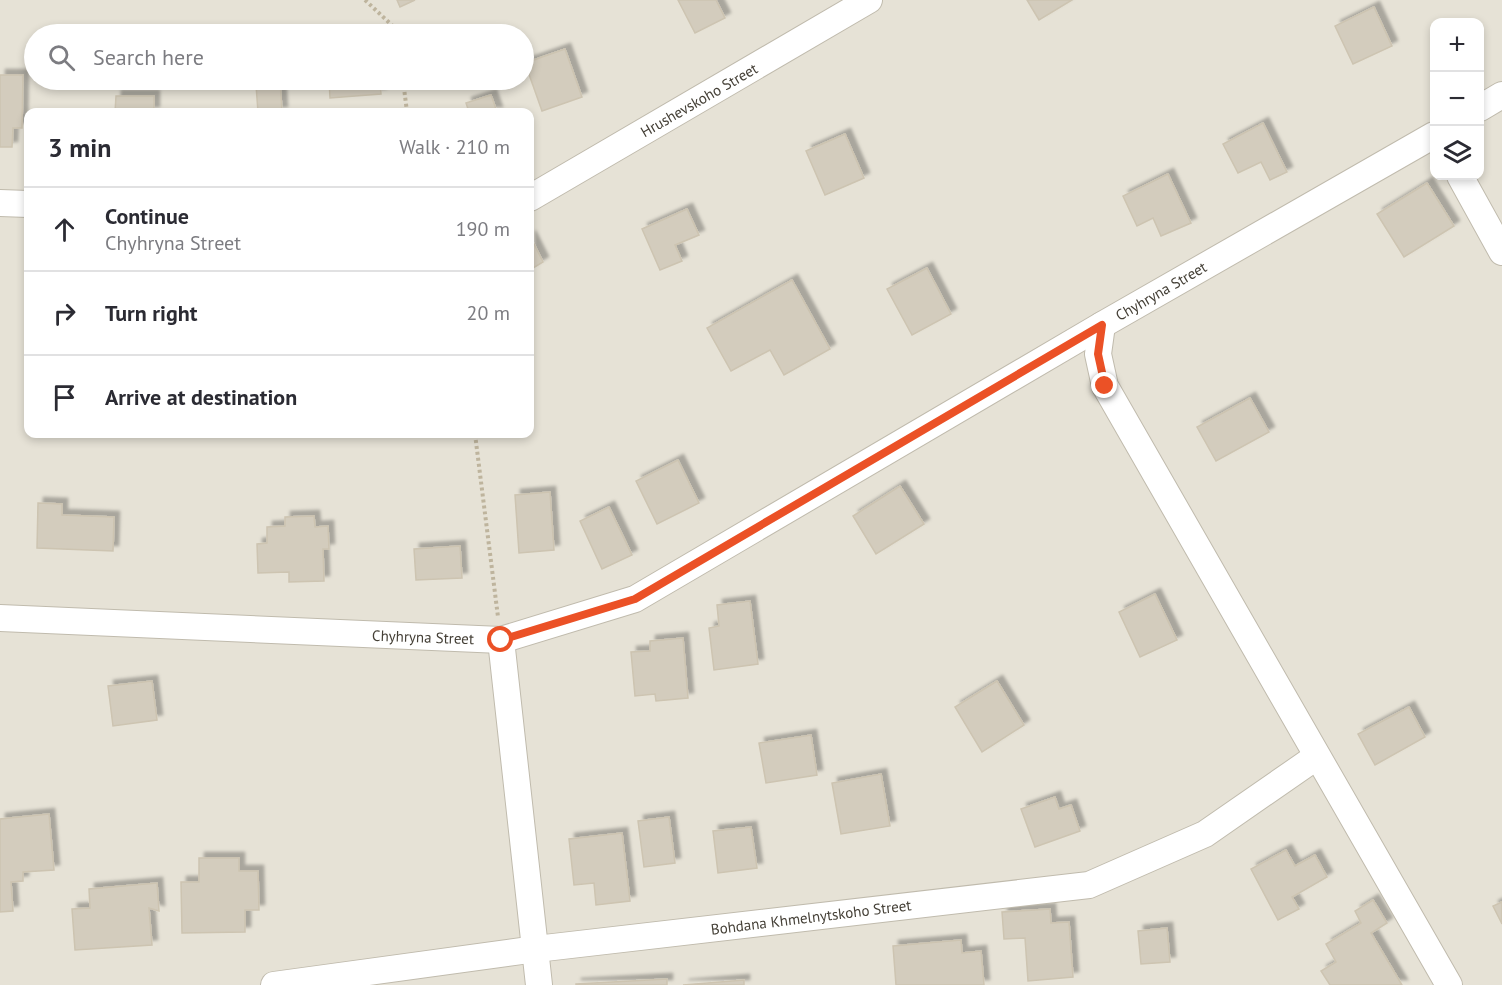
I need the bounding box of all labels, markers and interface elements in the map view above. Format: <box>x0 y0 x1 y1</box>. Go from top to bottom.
map controls <box>1430 18 1484 180</box>
button: + <box>1430 18 1484 72</box>
search box <box>24 24 534 90</box>
icon: search <box>45 41 78 74</box>
text: Search here <box>93 43 204 71</box>
street label: Hrushevskoho Street <box>637 59 761 141</box>
button: − <box>1430 72 1484 126</box>
button: layers <box>1430 126 1484 180</box>
text: 3 min <box>48 131 111 164</box>
text: Walk · 210 m <box>399 134 510 160</box>
text: Continue <box>105 202 189 230</box>
icon: ahead <box>48 213 81 246</box>
text: 190 m <box>456 216 510 242</box>
text: Chyhryna Street <box>105 230 241 256</box>
street label: Chyhryna Street <box>1112 257 1210 325</box>
icon: right <box>48 297 81 330</box>
text: Turn right <box>105 299 197 327</box>
text: 20 m <box>467 300 510 326</box>
route end <box>1091 372 1117 398</box>
icon: arrive <box>48 381 81 414</box>
text: Arrive at destination <box>105 383 297 411</box>
street label: Chyhryna Street <box>372 626 474 648</box>
route start <box>487 626 513 652</box>
street label: Bohdana Khmelnytskoho Street <box>710 895 912 939</box>

